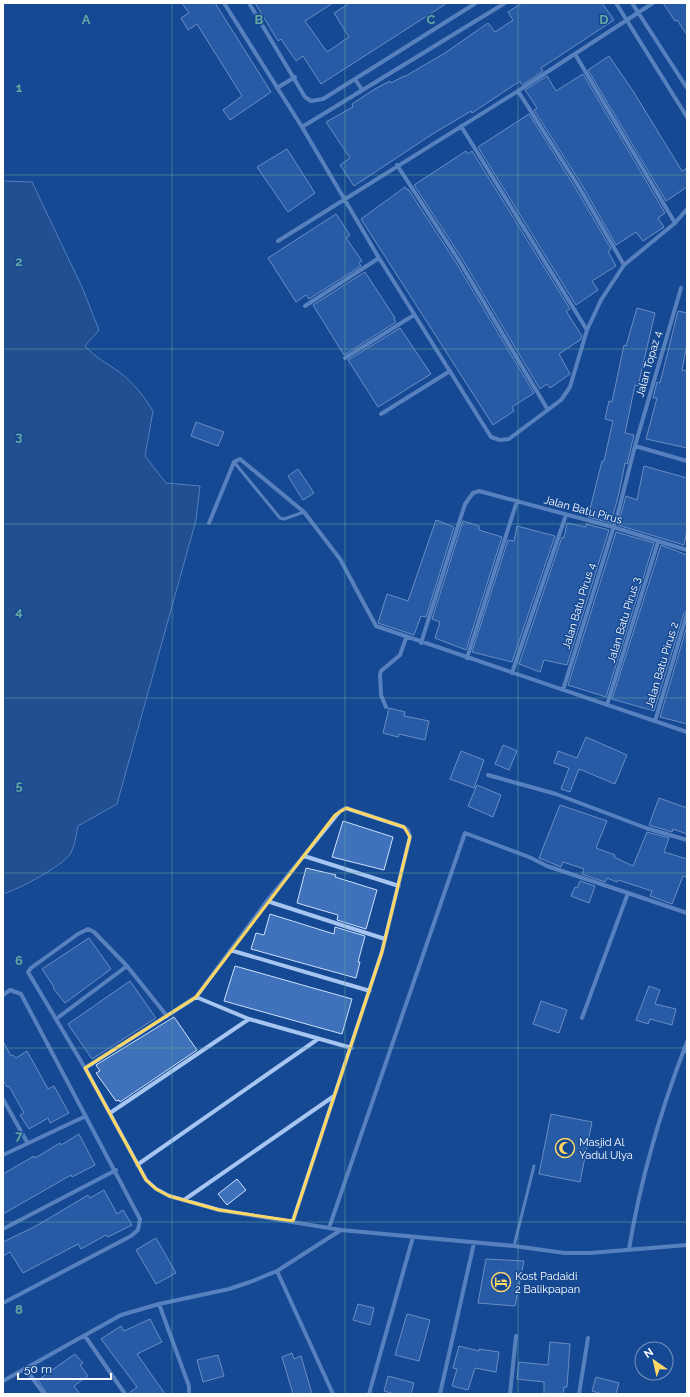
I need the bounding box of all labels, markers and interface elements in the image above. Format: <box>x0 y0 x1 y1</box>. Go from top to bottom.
text: A <box>82 12 91 27</box>
text: B <box>255 12 264 27</box>
text: C <box>427 12 436 27</box>
text: D <box>599 12 609 27</box>
text: 1 <box>16 80 23 95</box>
text: 2 <box>15 254 23 269</box>
street label: Jalan Topaz 4 <box>633 329 665 399</box>
text: 3 <box>15 429 23 444</box>
street label: Jalan Batu Pirus <box>542 493 624 527</box>
street label: Jalan Batu Pirus 4 <box>560 561 598 651</box>
street label: Jalan Batu Pirus 3 <box>605 575 643 665</box>
text: 4 <box>15 604 23 619</box>
street label: Jalan Batu Pirus 2 <box>643 620 681 710</box>
text: 5 <box>15 778 23 793</box>
text: 6 <box>15 953 23 968</box>
text: 7 <box>15 1128 23 1143</box>
place label: Masjid Al Yadul Ulya <box>579 1136 633 1162</box>
mosque icon: Masjid Al Yadul Ulya <box>554 1137 576 1159</box>
place label: Kost Padaidi 2 Balikpapan <box>515 1270 580 1296</box>
hotel icon: Kost Padaidi 2 Balikpapan <box>490 1271 512 1293</box>
text: 8 <box>15 1302 23 1317</box>
north arrow <box>634 1341 674 1381</box>
text: N <box>642 1345 656 1361</box>
scale bar <box>18 1355 111 1381</box>
text: 50 m <box>24 1362 52 1376</box>

